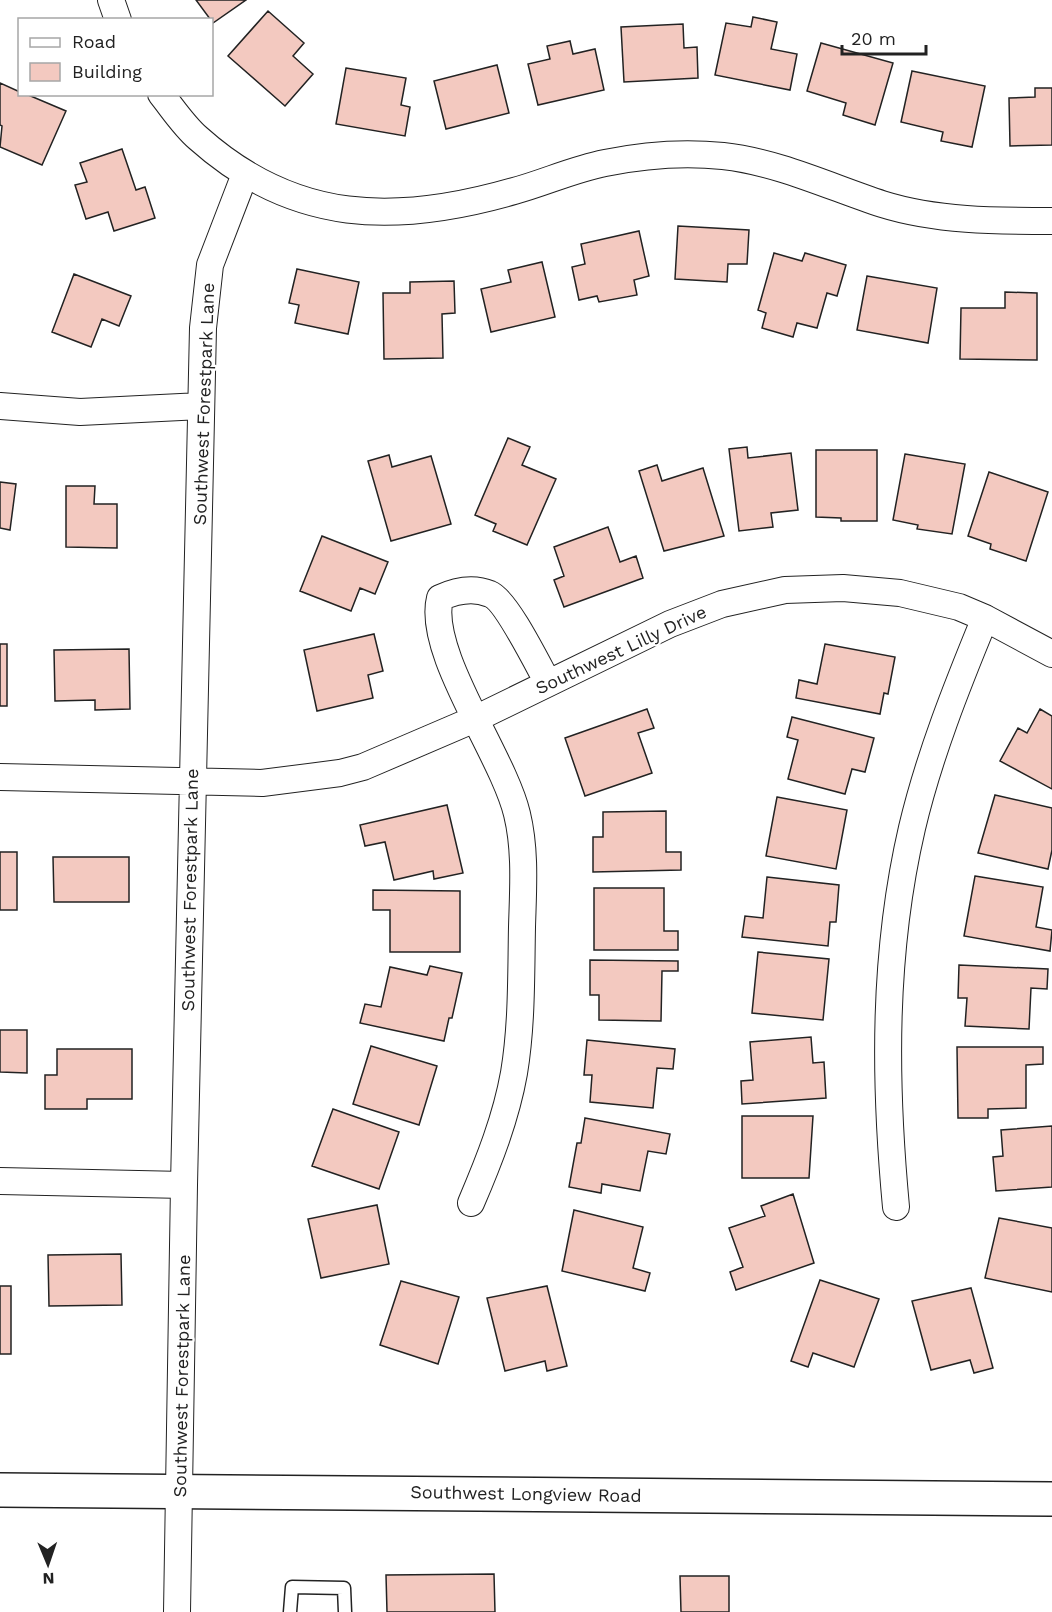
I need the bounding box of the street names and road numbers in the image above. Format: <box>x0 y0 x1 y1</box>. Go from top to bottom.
street label: Southwest Forestpark Lane <box>189 282 218 526</box>
street label: Southwest Lilly Drive <box>532 601 710 698</box>
street label: Southwest Forestpark Lane <box>177 768 202 1012</box>
street label: Southwest Forestpark Lane <box>169 1254 194 1498</box>
street label: Southwest Longview Road <box>410 1481 642 1506</box>

